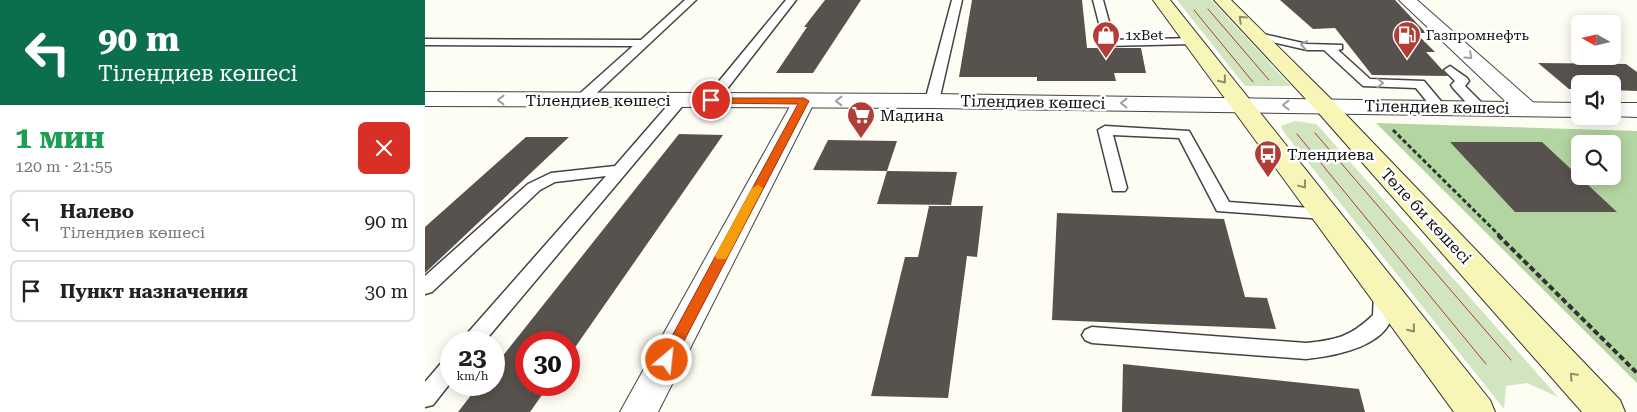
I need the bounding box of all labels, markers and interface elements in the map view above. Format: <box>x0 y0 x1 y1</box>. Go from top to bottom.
north arrow <box>1571 15 1621 65</box>
map controls <box>1571 15 1621 185</box>
one-way arrow <box>1238 16 1247 25</box>
text: 90 m <box>98 19 180 60</box>
icon: left <box>15 20 80 85</box>
shop icon: 1xBet <box>1091 20 1121 59</box>
fuel station icon: Газпромнефть <box>1392 20 1422 59</box>
place label: 1xBet <box>1125 27 1163 43</box>
place label: Газпромнефть <box>1426 27 1529 43</box>
one-way arrow <box>1300 41 1309 51</box>
one-way arrow <box>1464 51 1473 60</box>
text: Тілендиев көшесі <box>98 61 298 86</box>
one-way arrow <box>1218 74 1226 83</box>
button: sound <box>1571 75 1621 125</box>
one-way arrow <box>1376 78 1384 89</box>
pin <box>690 79 732 121</box>
icon: arrive <box>697 86 725 114</box>
street label: Тілендиев көшесі <box>525 91 671 110</box>
street label: Тілендиев көшесі <box>960 91 1106 113</box>
one-way arrow <box>497 95 505 105</box>
one-way arrow <box>835 96 842 106</box>
street label: Тілендиев көшесі <box>1364 96 1510 118</box>
one-way arrow <box>1120 98 1128 108</box>
supermarket icon: Мадина <box>846 100 876 139</box>
one-way arrow <box>1282 100 1290 110</box>
place label: Мадина <box>880 106 944 125</box>
text: 1 мин <box>15 120 105 155</box>
button: close <box>358 122 410 174</box>
button: search <box>1571 135 1621 185</box>
bus stop icon: Тлендиева <box>1253 139 1283 178</box>
place label: Тлендиева <box>1287 145 1374 164</box>
text: 120 m · 21:55 <box>15 157 113 176</box>
street label: Төле би көшесі <box>1377 164 1475 268</box>
one-way arrow <box>1297 179 1306 189</box>
text: Налево <box>60 200 134 223</box>
icon: left <box>17 207 45 235</box>
text: 90 m <box>365 210 408 233</box>
text: Тілендиев көшесі <box>60 223 205 242</box>
icon: arrive <box>17 277 45 305</box>
text: Пункт назначения <box>60 280 248 303</box>
text: 30 m <box>365 280 408 303</box>
one-way arrow <box>1406 323 1414 332</box>
speed limit sign: 30 <box>515 331 580 396</box>
position arrow <box>640 333 692 385</box>
text: 23 <box>458 343 487 372</box>
text: km/h <box>456 369 489 383</box>
one-way arrow <box>1570 373 1579 382</box>

